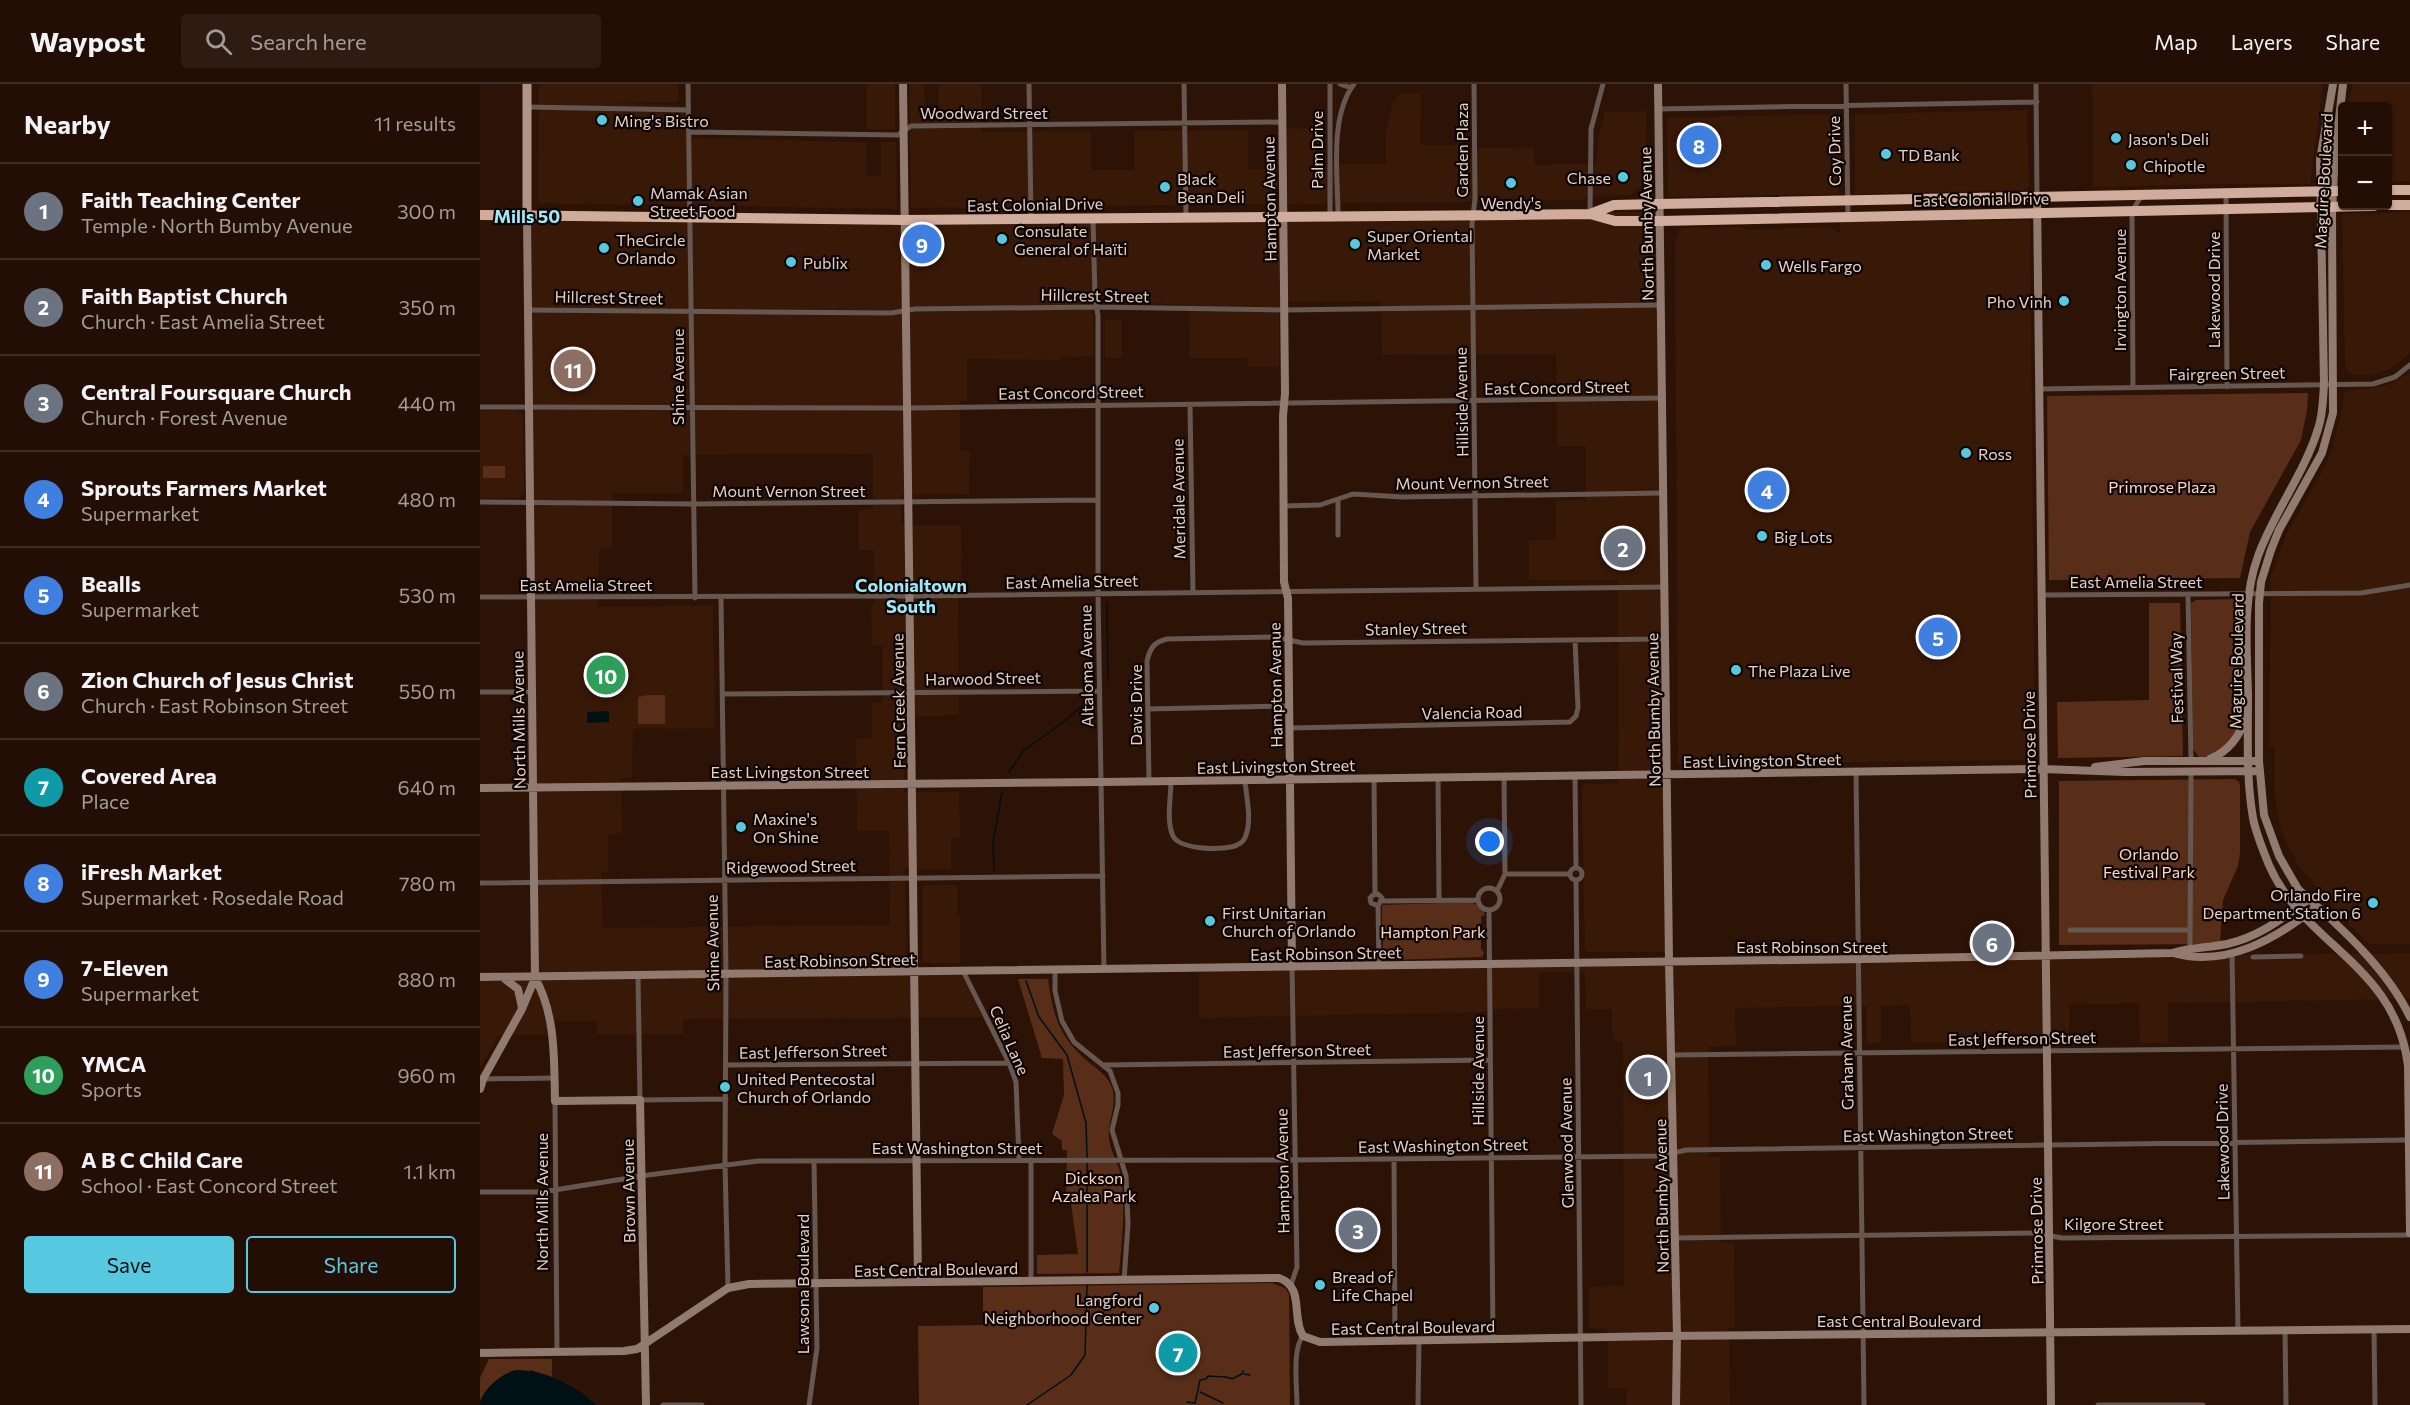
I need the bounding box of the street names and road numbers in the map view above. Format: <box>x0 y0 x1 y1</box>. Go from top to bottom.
street label: Woodward Street <box>920 103 1049 122</box>
street label: Garden Plaza <box>1452 103 1471 197</box>
street label: Palm Drive <box>1307 111 1326 189</box>
street label: Maguire Boulevard <box>2310 113 2336 249</box>
street label: Coy Drive <box>1824 116 1844 186</box>
street label: Hampton Avenue <box>1258 136 1280 262</box>
street label: North Bumby Avenue <box>1635 147 1657 301</box>
street label: East Colonial Drive <box>1913 188 2049 210</box>
street label: East Colonial Drive <box>967 193 1103 215</box>
street label: Irvington Avenue <box>2110 229 2129 351</box>
street label: Lakewood Drive <box>2204 232 2223 348</box>
street label: Hillcrest Street <box>1040 285 1150 305</box>
street label: Hillcrest Street <box>554 287 664 307</box>
street label: Shine Avenue <box>668 329 687 425</box>
street label: Hillside Avenue <box>1451 347 1471 457</box>
street label: Fairgreen Street <box>2168 362 2286 384</box>
street label: East Concord Street <box>1484 376 1630 398</box>
street label: East Concord Street <box>998 381 1144 403</box>
street label: Meridale Avenue <box>1167 438 1189 560</box>
street label: Mount Vernon Street <box>1395 471 1549 493</box>
street label: Mount Vernon Street <box>712 481 866 500</box>
street label: East Amelia Street <box>1005 570 1139 592</box>
street label: East Amelia Street <box>2070 572 2203 591</box>
street label: East Amelia Street <box>520 575 653 594</box>
street label: Maguire Boulevard <box>2225 593 2247 729</box>
street label: Altaloma Avenue <box>1075 605 1097 727</box>
street label: Stanley Street <box>1365 618 1468 638</box>
street label: Hampton Avenue <box>1264 622 1286 748</box>
street label: Fern Creek Avenue <box>887 633 909 769</box>
street label: North Bumby Avenue <box>1642 633 1664 787</box>
street label: Festival Way <box>2166 633 2186 723</box>
street label: North Mills Avenue <box>507 651 529 789</box>
street label: Davis Drive <box>1126 664 1145 746</box>
street label: Harwood Street <box>925 667 1042 689</box>
street label: Primrose Drive <box>2019 691 2039 799</box>
street label: Valencia Road <box>1421 702 1523 722</box>
street label: East Livingston Street <box>1682 749 1842 771</box>
street label: East Livingston Street <box>1196 755 1356 777</box>
street label: East Livingston Street <box>711 762 870 781</box>
street label: Ridgewood Street <box>726 855 857 877</box>
street label: Shine Avenue <box>702 895 722 991</box>
street label: East Robinson Street <box>1736 937 1888 956</box>
street label: East Robinson Street <box>1250 942 1402 964</box>
street label: East Robinson Street <box>764 949 916 971</box>
street label: Graham Avenue <box>1836 996 1856 1110</box>
street label: Celia Lane <box>986 1002 1034 1078</box>
street label: Hillside Avenue <box>1468 1016 1487 1126</box>
street label: East Jefferson Street <box>1948 1027 2097 1049</box>
street label: East Jefferson Street <box>1223 1039 1372 1061</box>
street label: East Jefferson Street <box>739 1040 888 1062</box>
street label: Glenwood Avenue <box>1555 1078 1577 1208</box>
street label: Lakewood Drive <box>2211 1084 2233 1200</box>
street label: Hampton Avenue <box>1271 1108 1293 1234</box>
street label: North Bumby Avenue <box>1650 1119 1672 1273</box>
street label: East Washington Street <box>1843 1123 2014 1145</box>
street label: North Mills Avenue <box>532 1133 551 1271</box>
street label: East Washington Street <box>1358 1134 1529 1156</box>
street label: East Washington Street <box>872 1138 1043 1157</box>
street label: Brown Avenue <box>618 1139 638 1243</box>
street label: Primrose Drive <box>2026 1177 2046 1285</box>
street label: Lawsona Boulevard <box>793 1214 812 1354</box>
street label: Kilgore Street <box>2064 1214 2164 1233</box>
street label: East Central Boulevard <box>854 1258 1018 1280</box>
street label: East Central Boulevard <box>1817 1311 1981 1330</box>
street label: East Central Boulevard <box>1331 1316 1495 1338</box>

